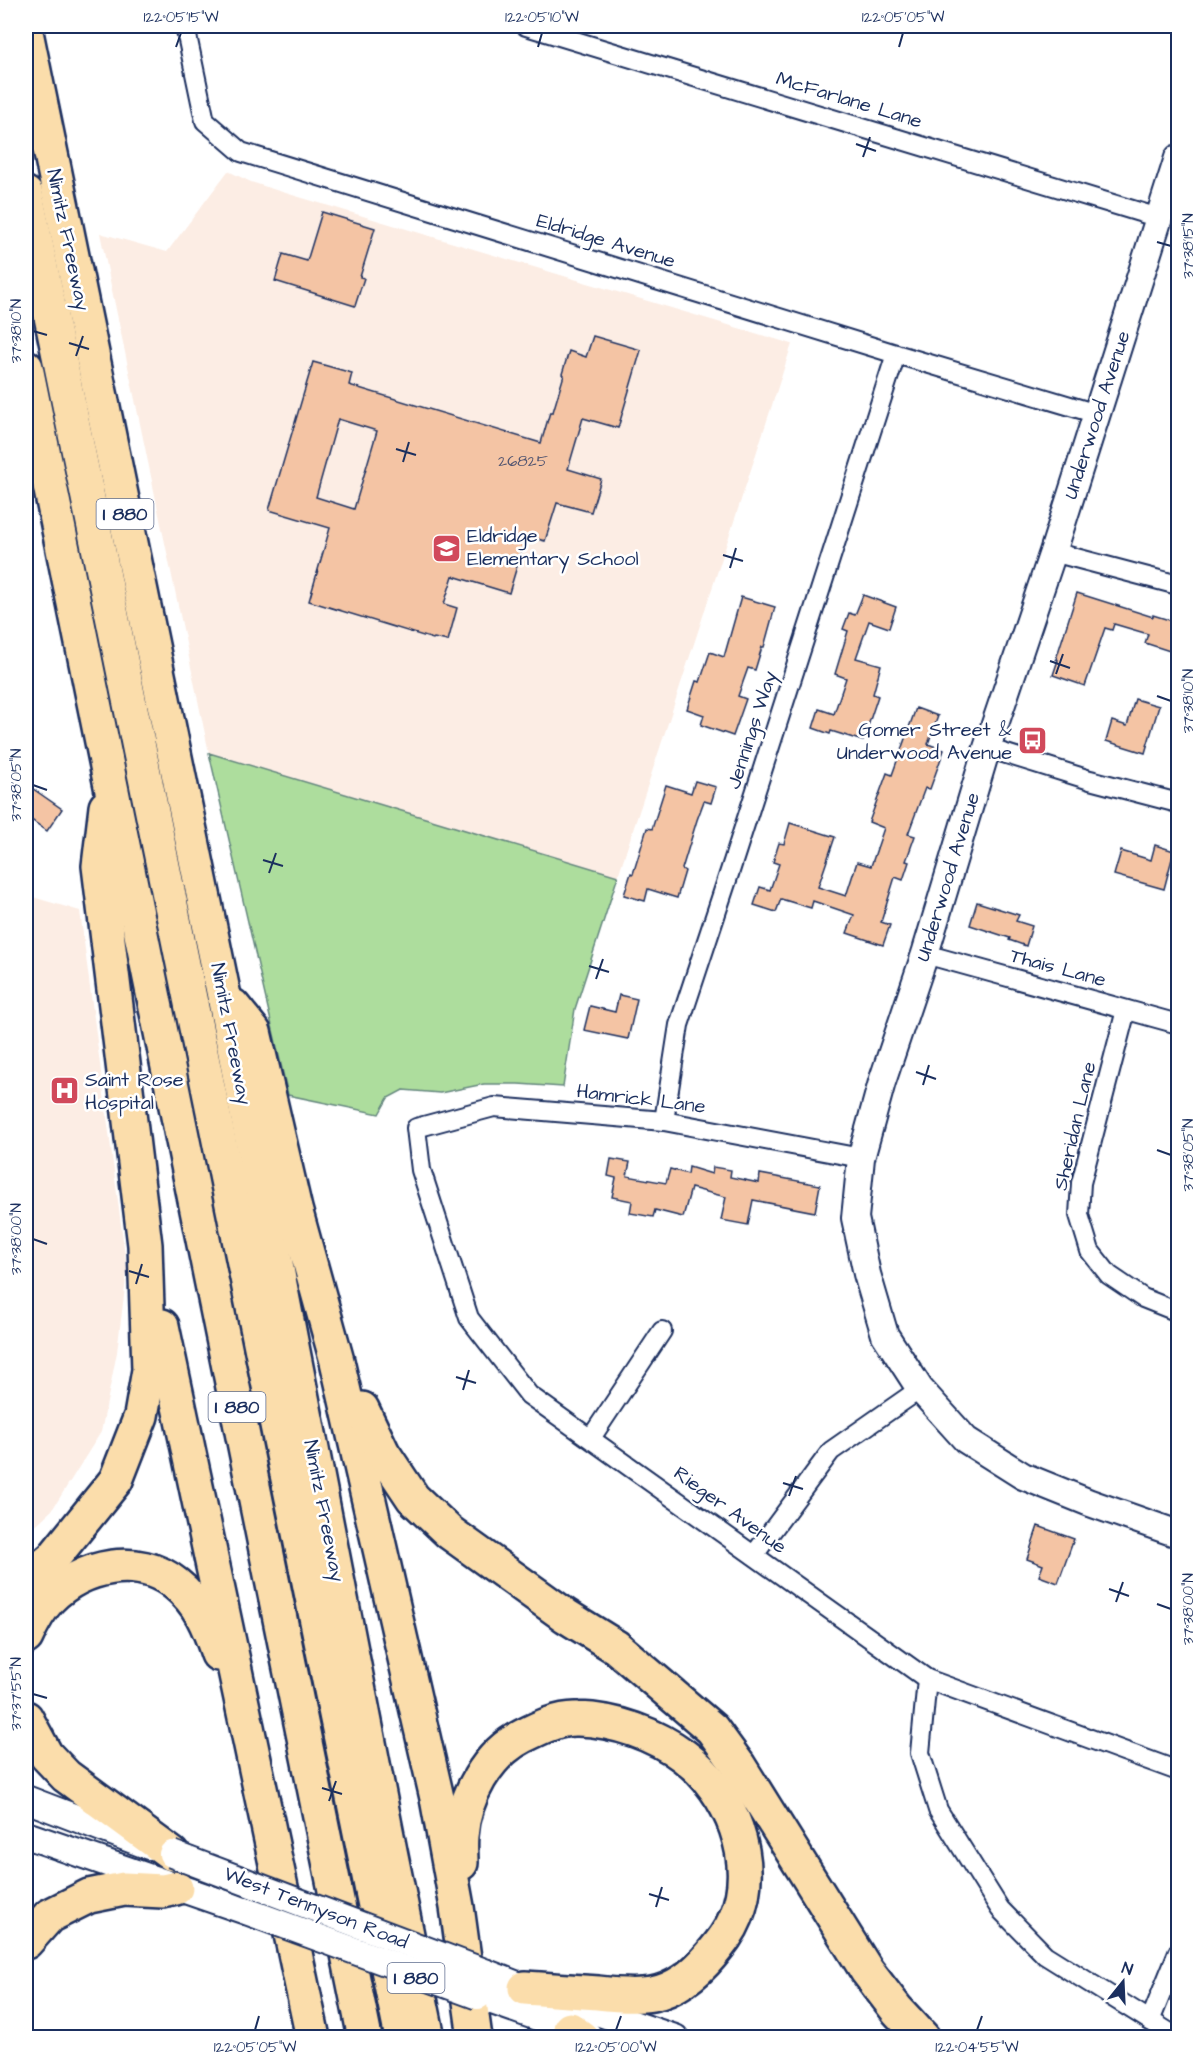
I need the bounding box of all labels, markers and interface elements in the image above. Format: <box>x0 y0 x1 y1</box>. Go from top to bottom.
text: 122°05'15"W <box>143 7 219 28</box>
text: 122°05'10"W <box>505 7 579 28</box>
text: 122°05'05"W <box>862 7 944 28</box>
street label: McFarlane Lane <box>773 65 926 136</box>
street label: Nimitz Freeway <box>38 167 97 314</box>
street label: Eldridge Avenue <box>533 207 679 276</box>
text: 37°38'15"N <box>1178 213 1199 279</box>
text: 37°38'10"N <box>6 299 27 363</box>
street label: Underwood Avenue <box>1057 327 1137 503</box>
house number: 26825 <box>498 450 549 472</box>
road number: I 880 <box>96 499 154 529</box>
place label: Eldridge Elementary School <box>467 522 639 574</box>
school or university icon: Eldridge Elementary School <box>430 532 462 564</box>
street label: Jennings Way <box>720 667 785 793</box>
text: 37°38'10"N <box>1178 669 1199 733</box>
place label: Gomer Street & Underwood Avenue <box>837 716 1013 767</box>
bus stop icon: Gomer Street & Underwood Avenue <box>1017 725 1049 757</box>
text: 37°38'05"N <box>6 749 27 821</box>
street label: Underwood Avenue <box>909 789 987 965</box>
street label: Thais Lane <box>1007 942 1109 994</box>
street label: Nimitz Freeway <box>203 961 258 1108</box>
street label: Sheridan Lane <box>1047 1059 1103 1193</box>
place label: Saint Rose Hospital <box>85 1066 184 1117</box>
hospital icon: Saint Rose Hospital <box>48 1075 80 1107</box>
street label: Hamrick Lane <box>575 1077 707 1121</box>
text: 37°38'05"N <box>1178 1119 1199 1191</box>
text: 37°38'00"N <box>6 1203 27 1275</box>
road number: I 880 <box>208 1392 266 1422</box>
street label: Nimitz Freeway <box>296 1438 351 1585</box>
street label: Rieger Avenue <box>667 1460 792 1561</box>
text: 37°38'00"N <box>1178 1573 1199 1645</box>
text: 37°37'55"N <box>6 1657 27 1731</box>
street label: West Tennyson Road <box>219 1860 412 1957</box>
north arrow <box>1093 1952 1153 2012</box>
text: N <box>1119 1957 1135 1981</box>
road number: I 880 <box>388 1963 444 1993</box>
text: 122°05'05"W <box>214 2037 296 2058</box>
text: 122°05'00"W <box>575 2037 657 2058</box>
text: 122°04'55"W <box>935 2037 1019 2058</box>

